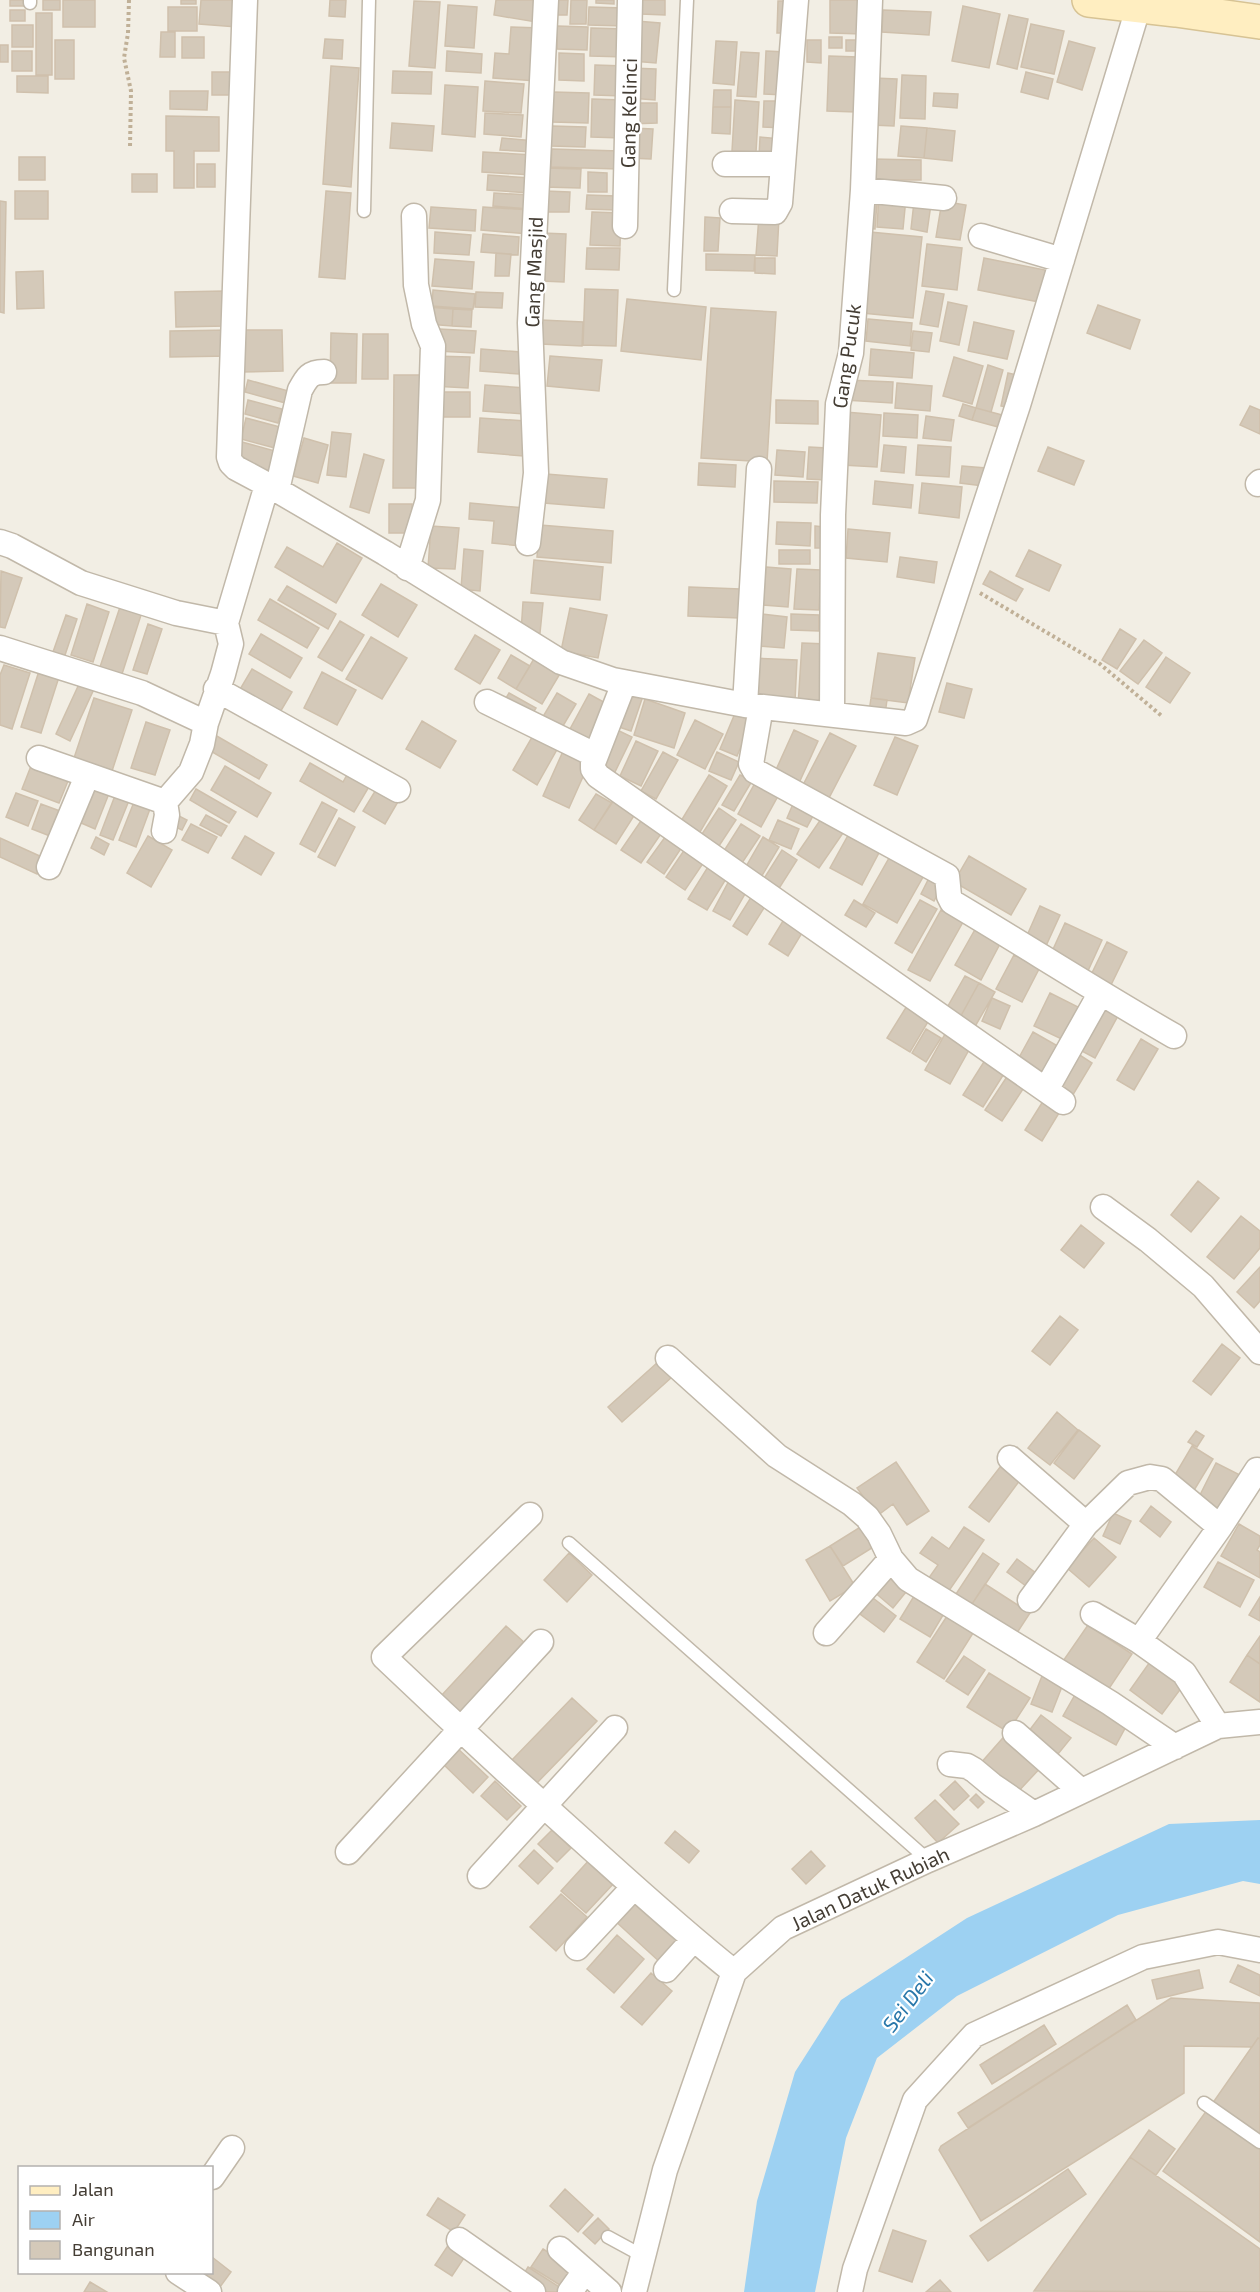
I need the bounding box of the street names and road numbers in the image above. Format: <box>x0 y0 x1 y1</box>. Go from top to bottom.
street label: Gang Kelinci <box>615 58 641 168</box>
street label: Gang Masjid <box>519 216 547 328</box>
street label: Gang Pucuk <box>827 302 865 410</box>
street label: Jalan Datuk Rubiah <box>787 1841 953 1935</box>

